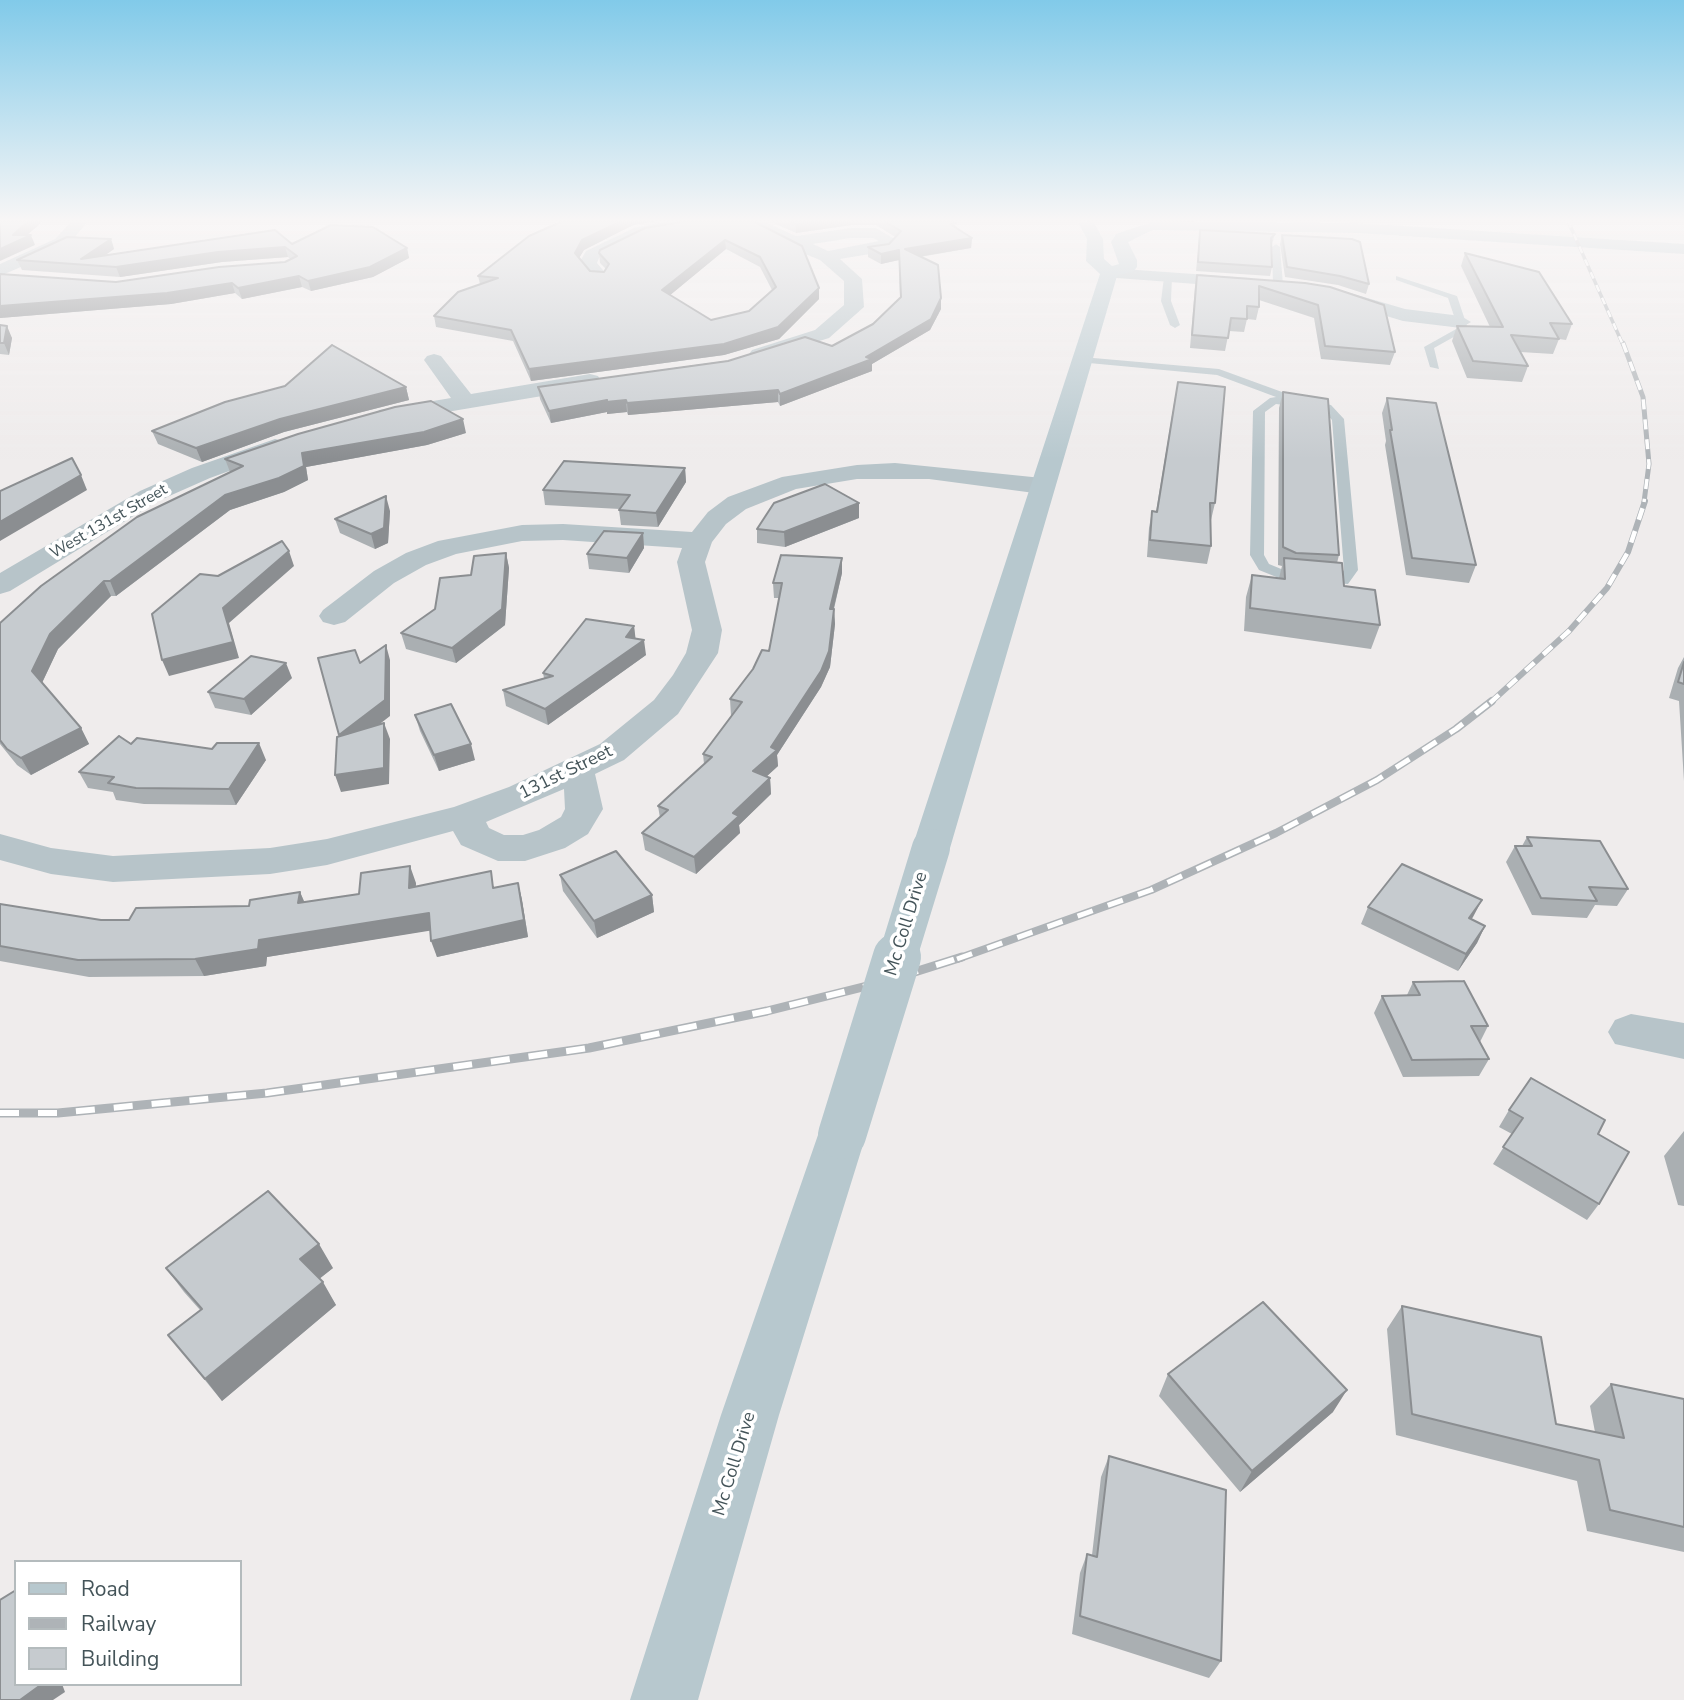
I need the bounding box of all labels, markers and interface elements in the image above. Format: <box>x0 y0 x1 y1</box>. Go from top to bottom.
street label: West 131st Street <box>47 481 171 563</box>
street label: 131st Street <box>516 741 616 805</box>
street label: Mc Coll Drive <box>881 869 933 979</box>
street label: Mc Coll Drive <box>709 1409 761 1519</box>
legend <box>14 1560 242 1686</box>
text: Road <box>81 1575 130 1603</box>
text: Railway <box>81 1610 156 1638</box>
text: Building <box>81 1645 159 1673</box>

